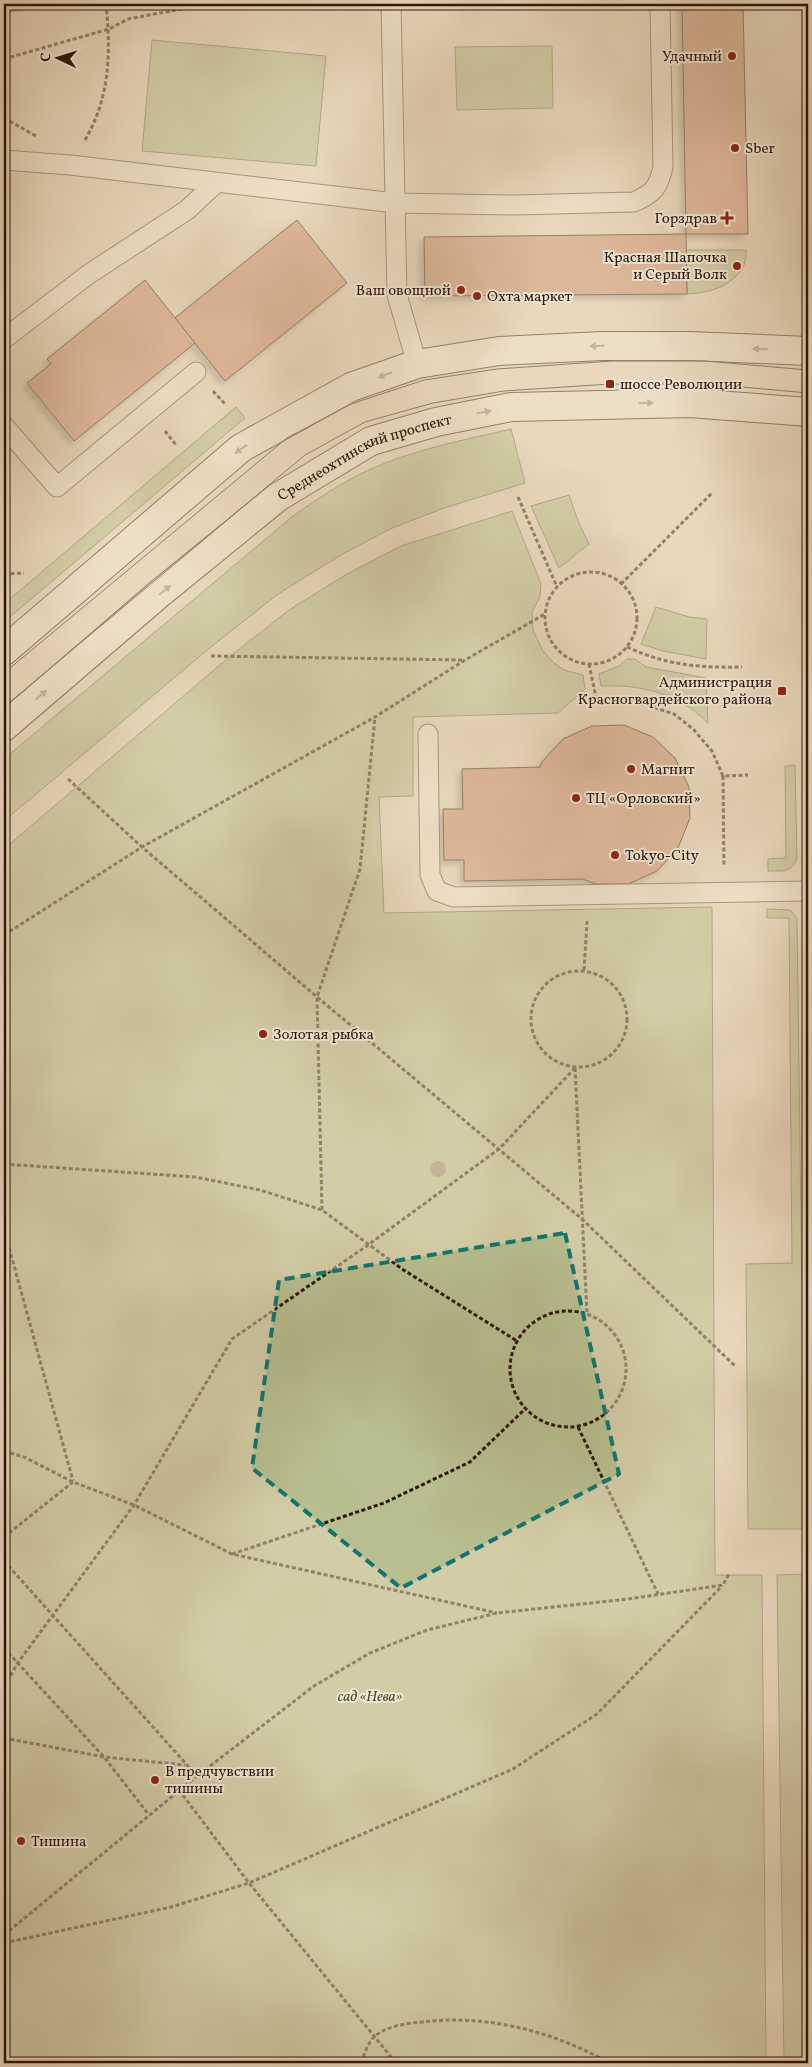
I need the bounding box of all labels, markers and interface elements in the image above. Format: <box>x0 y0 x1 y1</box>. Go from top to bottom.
north arrow <box>32 32 82 82</box>
place label: Удачный <box>662 47 722 68</box>
marker: Удачный <box>726 50 738 62</box>
text: С <box>37 52 56 62</box>
place label: Sber <box>745 139 775 160</box>
marker: Sber <box>729 142 741 154</box>
place label: Горздрав <box>654 209 717 230</box>
marker: Горздрав <box>721 212 733 224</box>
place label: Красная Шапочка и Серый Волк <box>604 248 727 286</box>
marker: Красная Шапочка и Серый Волк <box>731 260 743 272</box>
place label: Ваш овощной <box>356 281 451 302</box>
marker: Ваш овощной <box>455 284 467 296</box>
place label: Охта маркет <box>487 287 572 308</box>
marker: Охта маркет <box>471 290 483 302</box>
one-way arrow <box>589 342 605 350</box>
one-way arrow <box>751 344 767 352</box>
one-way arrow <box>377 371 392 379</box>
place label: шоссе Революции <box>620 375 742 396</box>
marker: шоссе Революции <box>604 378 616 390</box>
one-way arrow <box>638 399 654 407</box>
one-way arrow <box>476 408 492 416</box>
street label: Среднеохтинский проспект <box>274 410 454 507</box>
one-way arrow <box>234 444 248 454</box>
one-way arrow <box>158 584 171 595</box>
place label: Администрация Красногвардейского района <box>578 673 772 711</box>
marker: Администрация Красногвардейского района <box>776 685 788 697</box>
one-way arrow <box>35 690 47 701</box>
place label: Магнит <box>641 760 695 781</box>
marker: Магнит <box>625 763 637 775</box>
place label: ТЦ «Орловский» <box>586 789 701 810</box>
marker: ТЦ «Орловский» <box>570 792 582 804</box>
place label: Tokyo-City <box>625 846 699 867</box>
marker: Tokyo-City <box>609 849 621 861</box>
place label: Золотая рыбка <box>273 1025 374 1046</box>
marker: Золотая рыбка <box>257 1028 269 1040</box>
park label: сад «Нева» <box>338 1687 403 1708</box>
place label: В предчувствии тишины <box>165 1762 274 1800</box>
marker: В предчувствии тишины <box>149 1774 161 1786</box>
place label: Тишина <box>31 1832 87 1853</box>
marker: Тишина <box>15 1835 27 1847</box>

